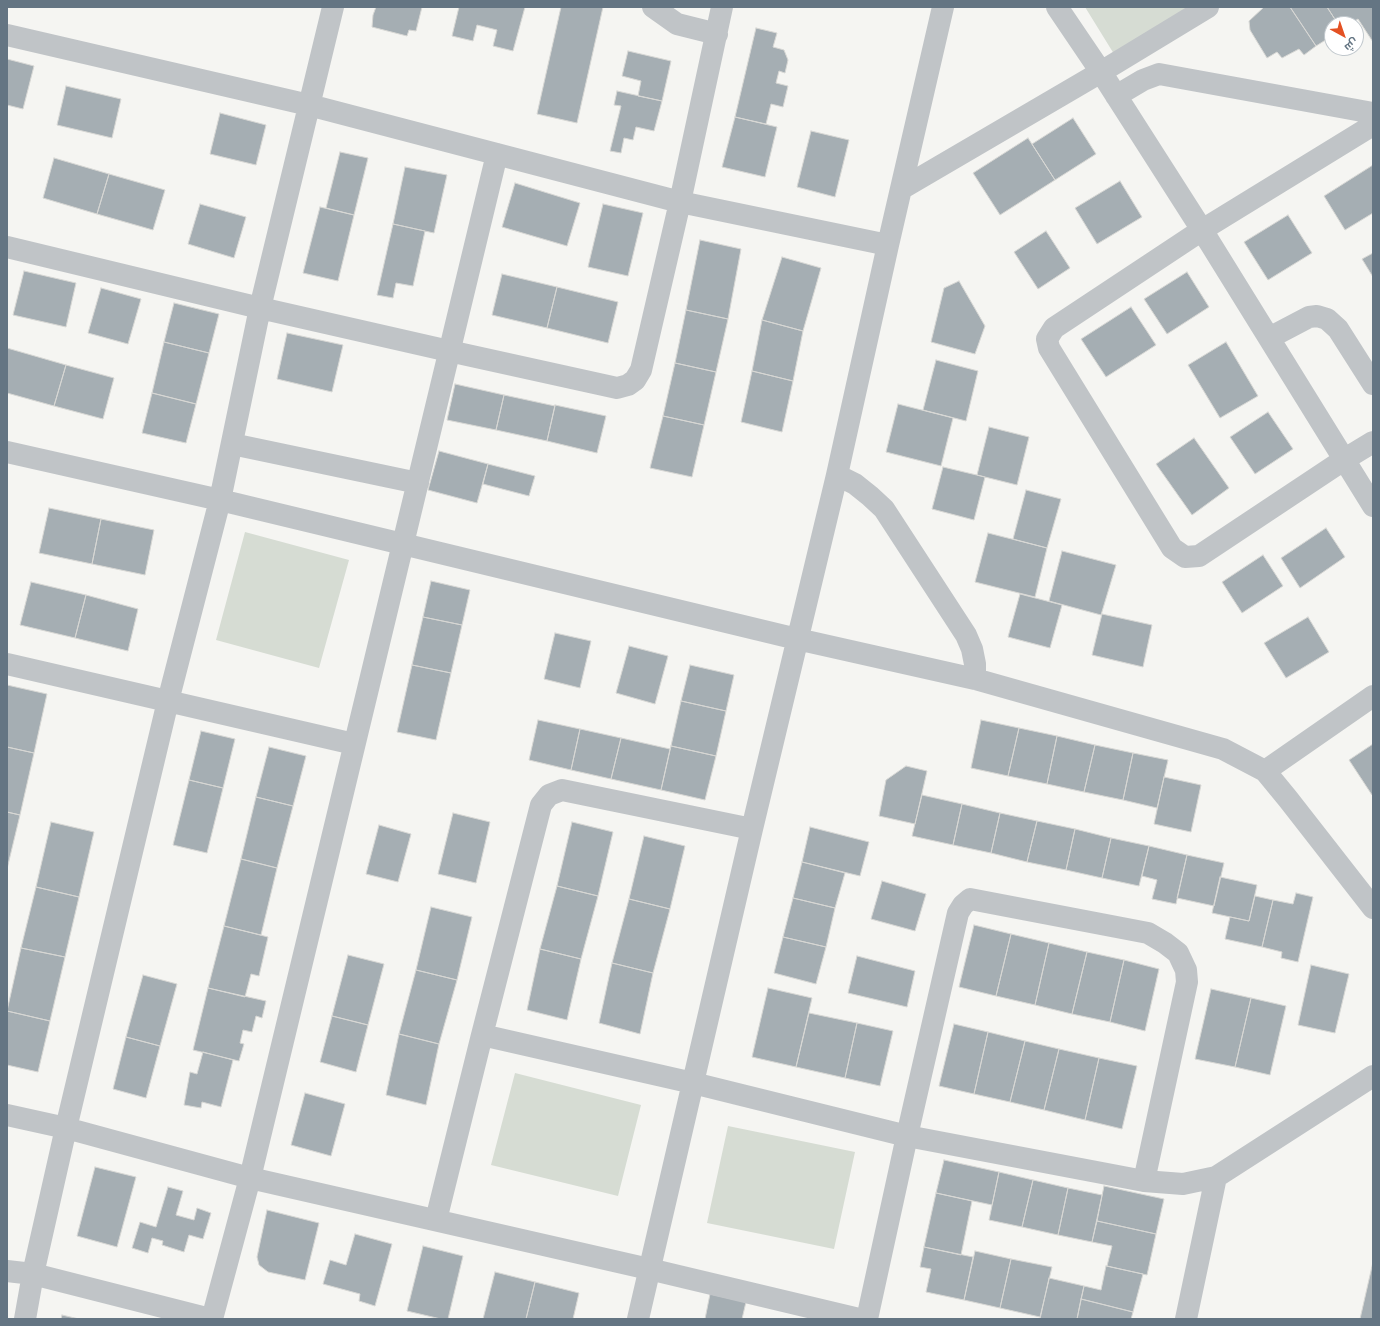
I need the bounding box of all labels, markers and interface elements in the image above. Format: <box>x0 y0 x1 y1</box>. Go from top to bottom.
north arrow <box>1324 16 1364 56</box>
text: ش <box>1342 35 1361 54</box>

